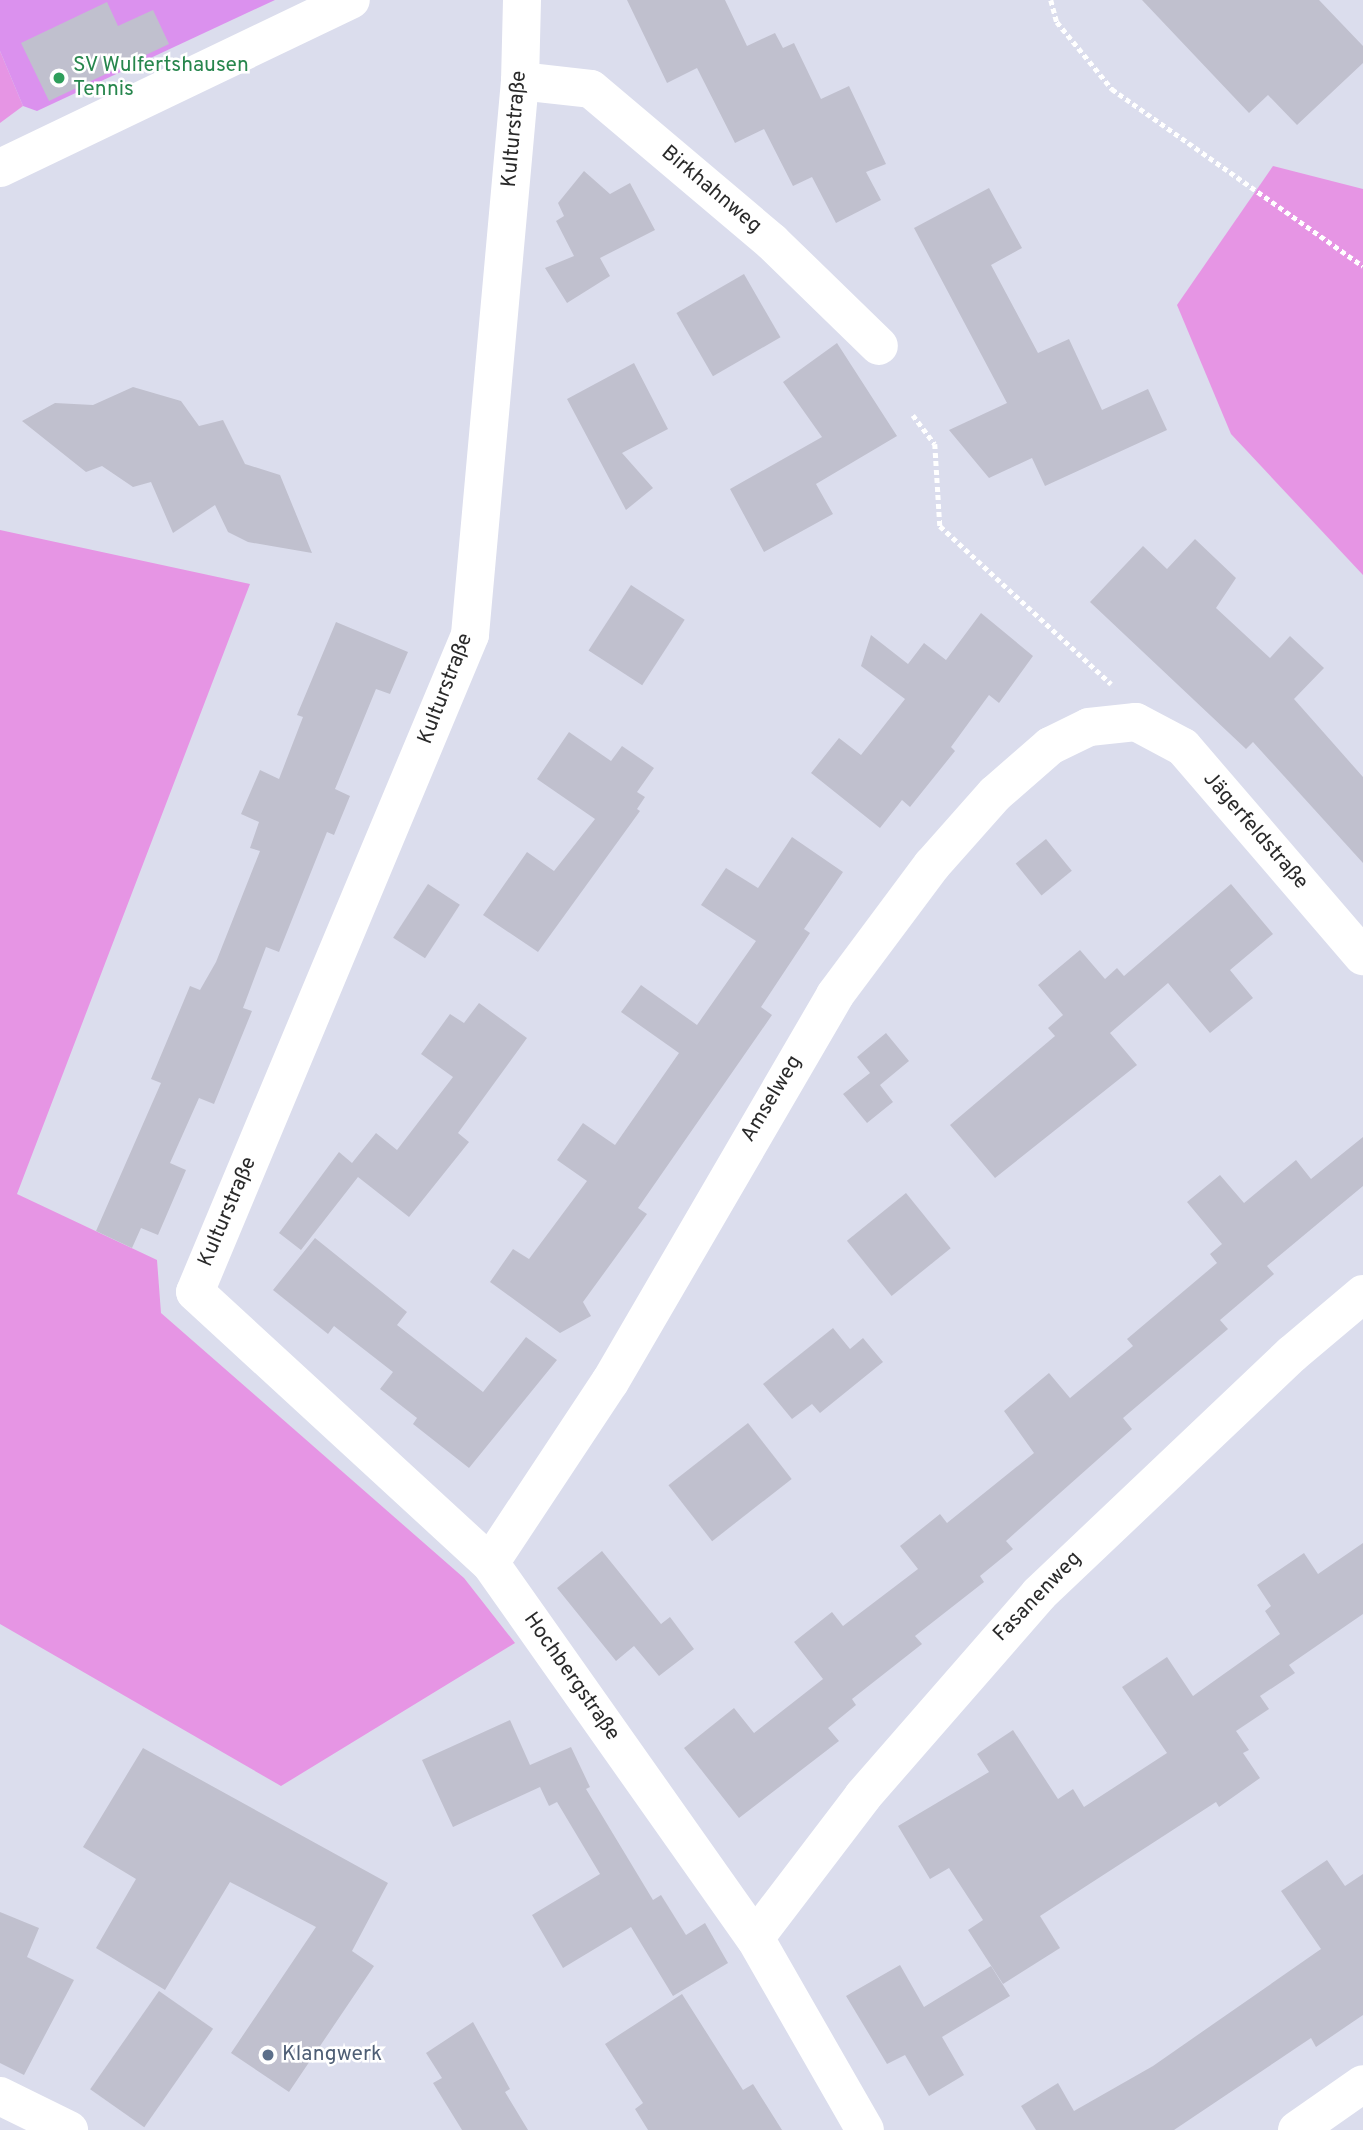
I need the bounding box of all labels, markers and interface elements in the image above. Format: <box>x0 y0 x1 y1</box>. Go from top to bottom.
place label: SV Wulfertshausen Tennis <box>73 53 250 103</box>
marker: SV Wulfertshausen Tennis <box>51 70 67 86</box>
street label: Kulturstraße <box>497 70 533 188</box>
street label: Birkhahnweg <box>656 141 766 239</box>
street label: Kulturstraße <box>413 630 479 748</box>
street label: Jägerfeldstraße <box>1197 767 1313 895</box>
street label: Amselweg <box>736 1051 808 1147</box>
street label: Kulturstraße <box>194 1153 262 1271</box>
street label: Fasanenweg <box>989 1547 1087 1647</box>
street label: Hochbergstraße <box>517 1608 625 1746</box>
place label: Klangwerk <box>282 2042 382 2068</box>
marker: Klangwerk <box>260 2047 276 2063</box>

